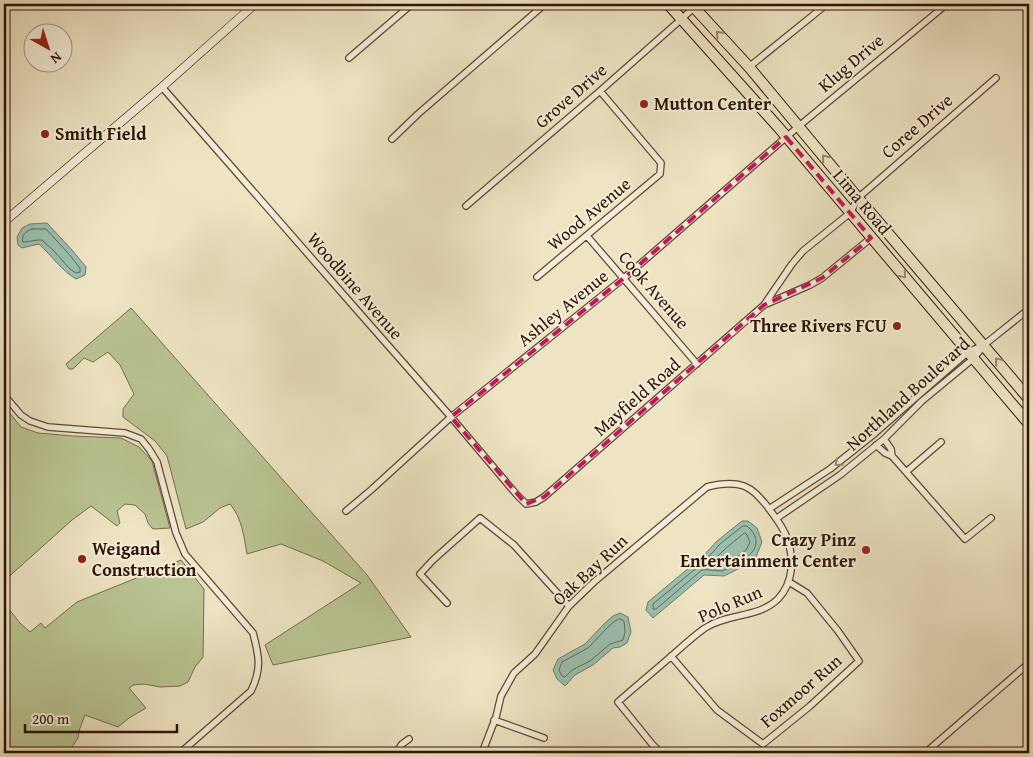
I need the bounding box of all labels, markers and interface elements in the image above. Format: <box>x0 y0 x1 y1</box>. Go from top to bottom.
north arrow <box>22 22 72 72</box>
street label: Klug Drive <box>812 27 890 98</box>
one-way arrow <box>716 31 725 40</box>
text: N <box>46 47 66 69</box>
street label: Grove Drive <box>529 57 613 135</box>
street label: Coree Drive <box>875 87 958 164</box>
place label: Mutton Center <box>654 90 772 117</box>
marker: Mutton Center <box>638 98 650 110</box>
place label: Smith Field <box>55 120 147 147</box>
marker: Smith Field <box>39 128 51 140</box>
one-way arrow <box>821 154 830 163</box>
street label: Lima Road <box>827 163 898 241</box>
street label: Wood Avenue <box>541 171 636 257</box>
street label: Woodbine Avenue <box>301 226 410 345</box>
street label: Cook Avenue <box>613 244 696 335</box>
street label: Ashley Avenue <box>511 263 614 353</box>
one-way arrow <box>897 269 906 278</box>
place label: Three Rivers FCU <box>750 312 887 339</box>
marker: Three Rivers FCU <box>891 320 903 332</box>
street label: Northland Boulevard <box>840 330 976 457</box>
street label: Mayfield Road <box>587 351 686 442</box>
one-way arrow <box>994 358 1003 367</box>
one-way arrow <box>835 457 844 465</box>
place label: Crazy Pinz Entertainment Center <box>680 526 857 574</box>
street label: Oak Bay Run <box>546 528 633 612</box>
place label: Weigand Construction <box>92 535 197 583</box>
marker: Crazy Pinz Entertainment Center <box>860 544 872 556</box>
marker: Weigand Construction <box>76 553 88 565</box>
street label: Polo Run <box>694 578 766 629</box>
street label: Foxmoor Run <box>754 647 848 734</box>
scale bar <box>25 702 178 734</box>
text: 200 m <box>32 708 70 729</box>

